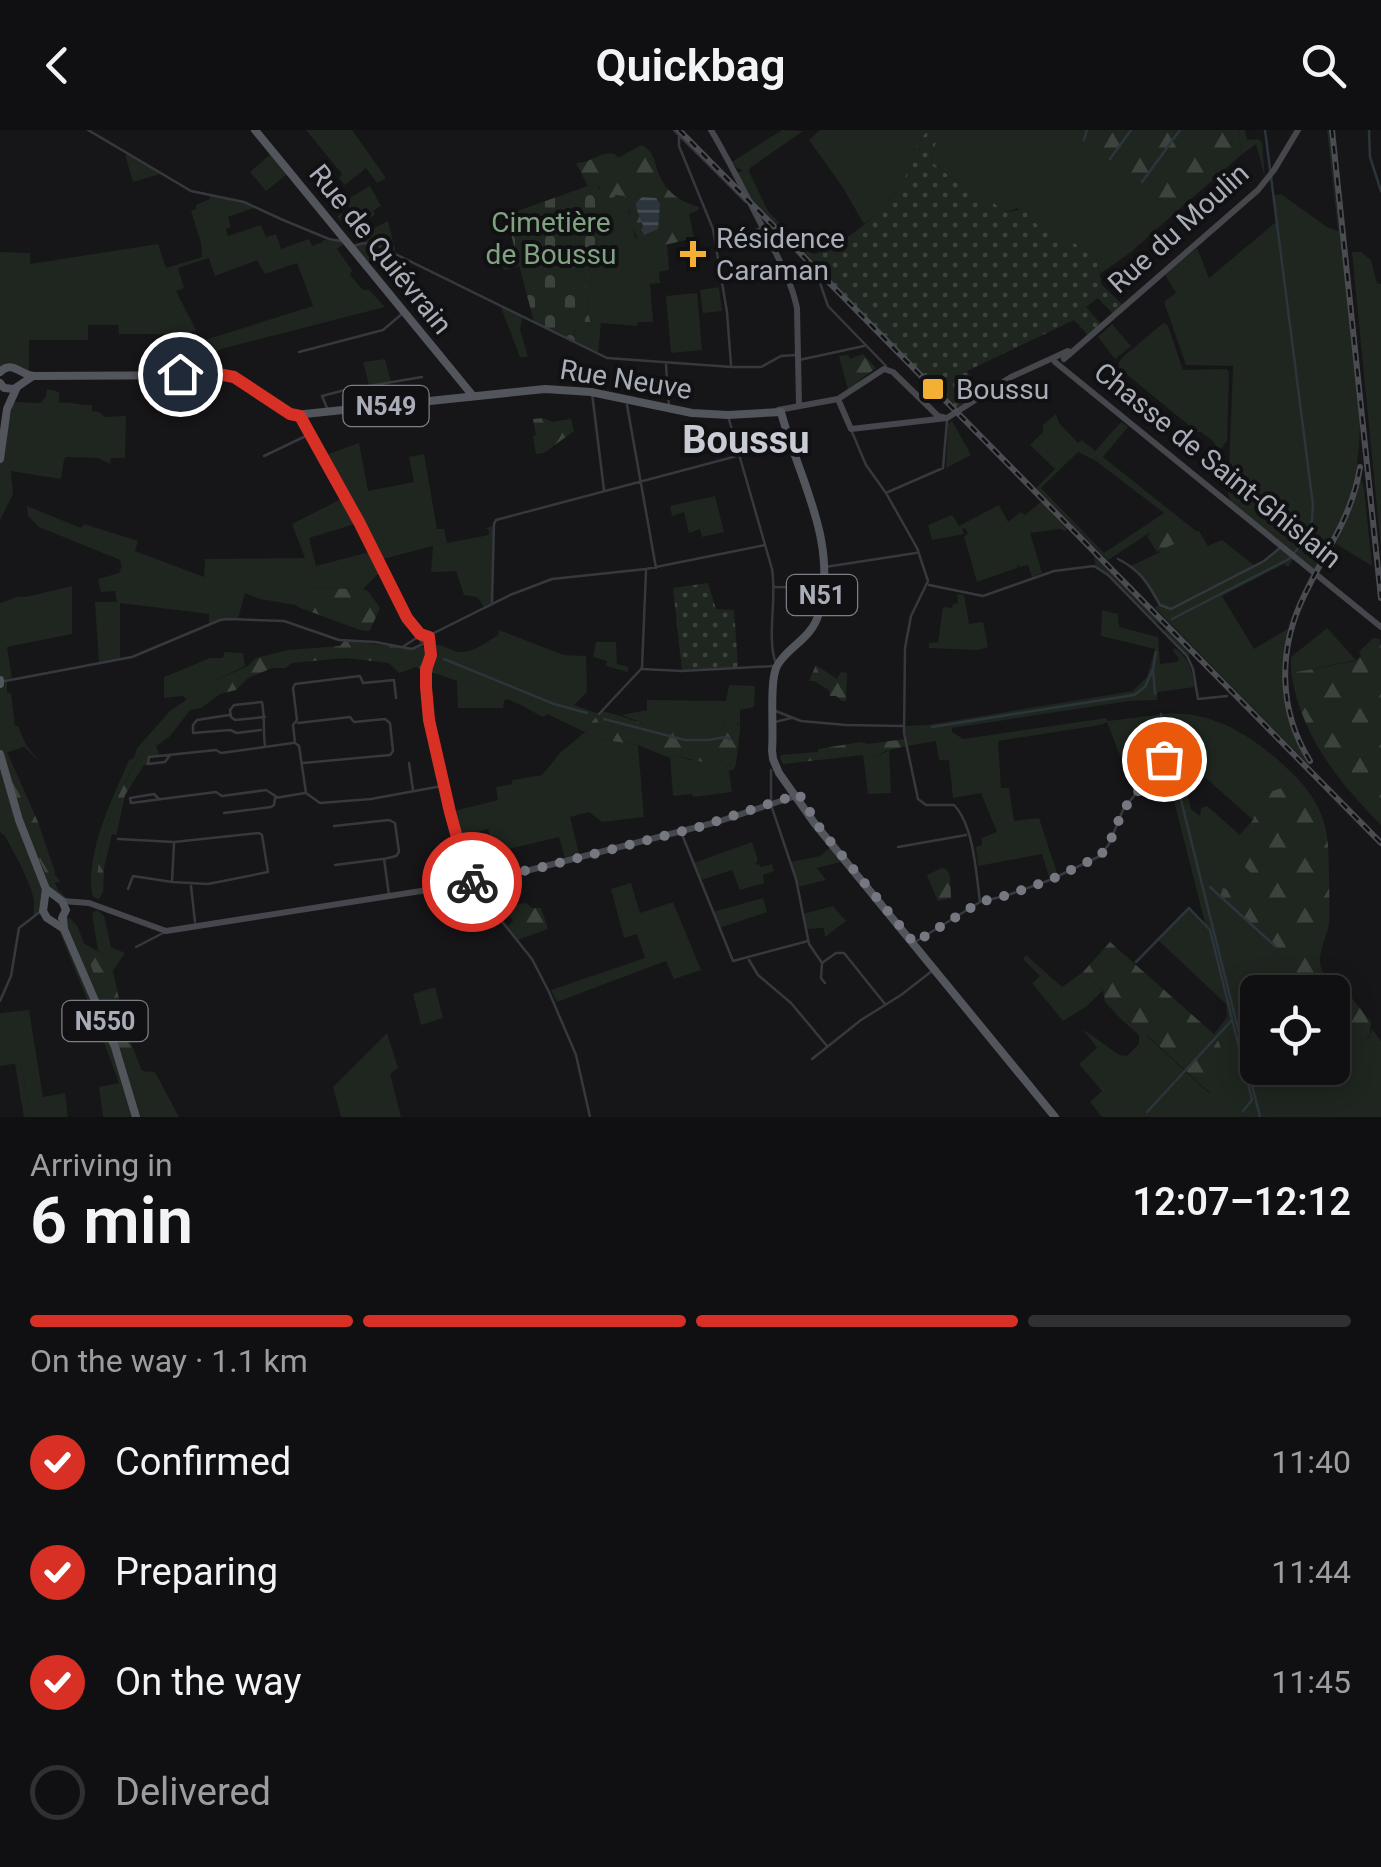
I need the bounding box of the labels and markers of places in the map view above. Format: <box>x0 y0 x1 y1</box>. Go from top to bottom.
place label: Résidence Caraman <box>716 222 845 287</box>
marker: Résidence Caraman <box>680 241 706 267</box>
pin <box>138 332 223 417</box>
place label: Boussu <box>956 373 1049 406</box>
marker: Boussu <box>920 376 946 402</box>
pin <box>1122 717 1207 802</box>

